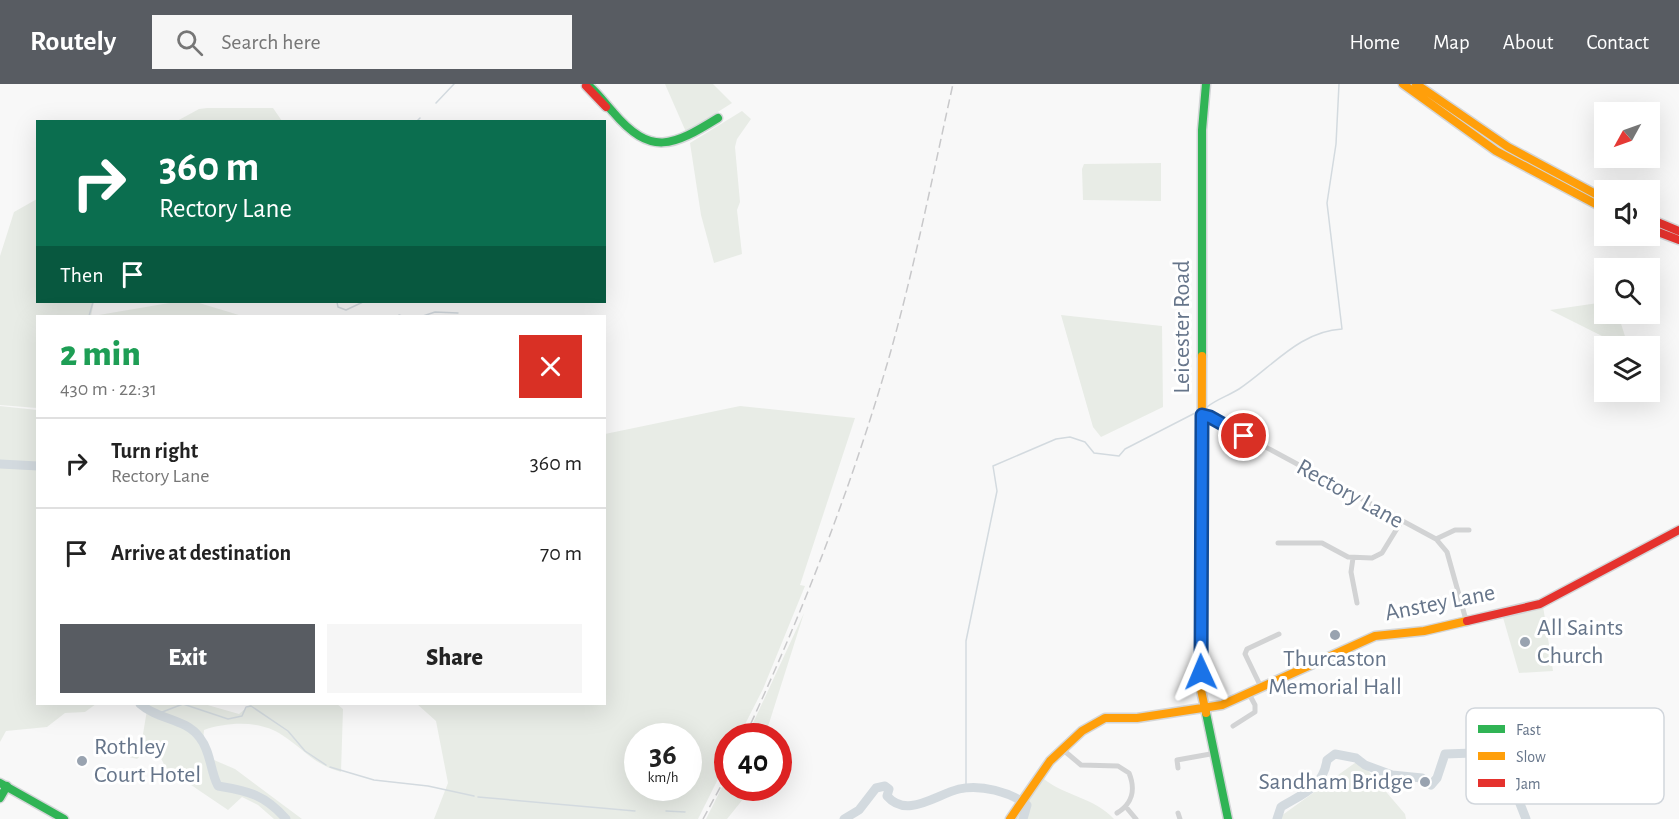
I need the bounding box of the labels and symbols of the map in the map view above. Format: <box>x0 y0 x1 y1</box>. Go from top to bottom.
north arrow <box>1594 102 1660 168</box>
street label: Leicester Road <box>1170 260 1194 394</box>
pin <box>1218 410 1269 461</box>
street label: Rectory Lane <box>1293 455 1407 533</box>
street label: Anstey Lane <box>1383 581 1497 625</box>
place label: All Saints Church <box>1537 616 1623 668</box>
marker: Thurcaston Memorial Hall <box>1328 628 1342 642</box>
marker: All Saints Church <box>1518 635 1532 649</box>
position arrow <box>1169 640 1233 704</box>
place label: Thurcaston Memorial Hall <box>1268 647 1402 699</box>
legend <box>1466 708 1664 804</box>
text: Fast <box>1516 722 1541 738</box>
speed limit sign: 40 <box>714 723 792 801</box>
place label: Rothley Court Hotel <box>94 735 201 787</box>
text: Slow <box>1516 749 1546 765</box>
marker: Rothley Court Hotel <box>75 754 89 768</box>
place label: Sandham Bridge <box>1259 770 1413 794</box>
marker: Sandham Bridge <box>1418 775 1432 789</box>
text: Jam <box>1516 776 1541 792</box>

